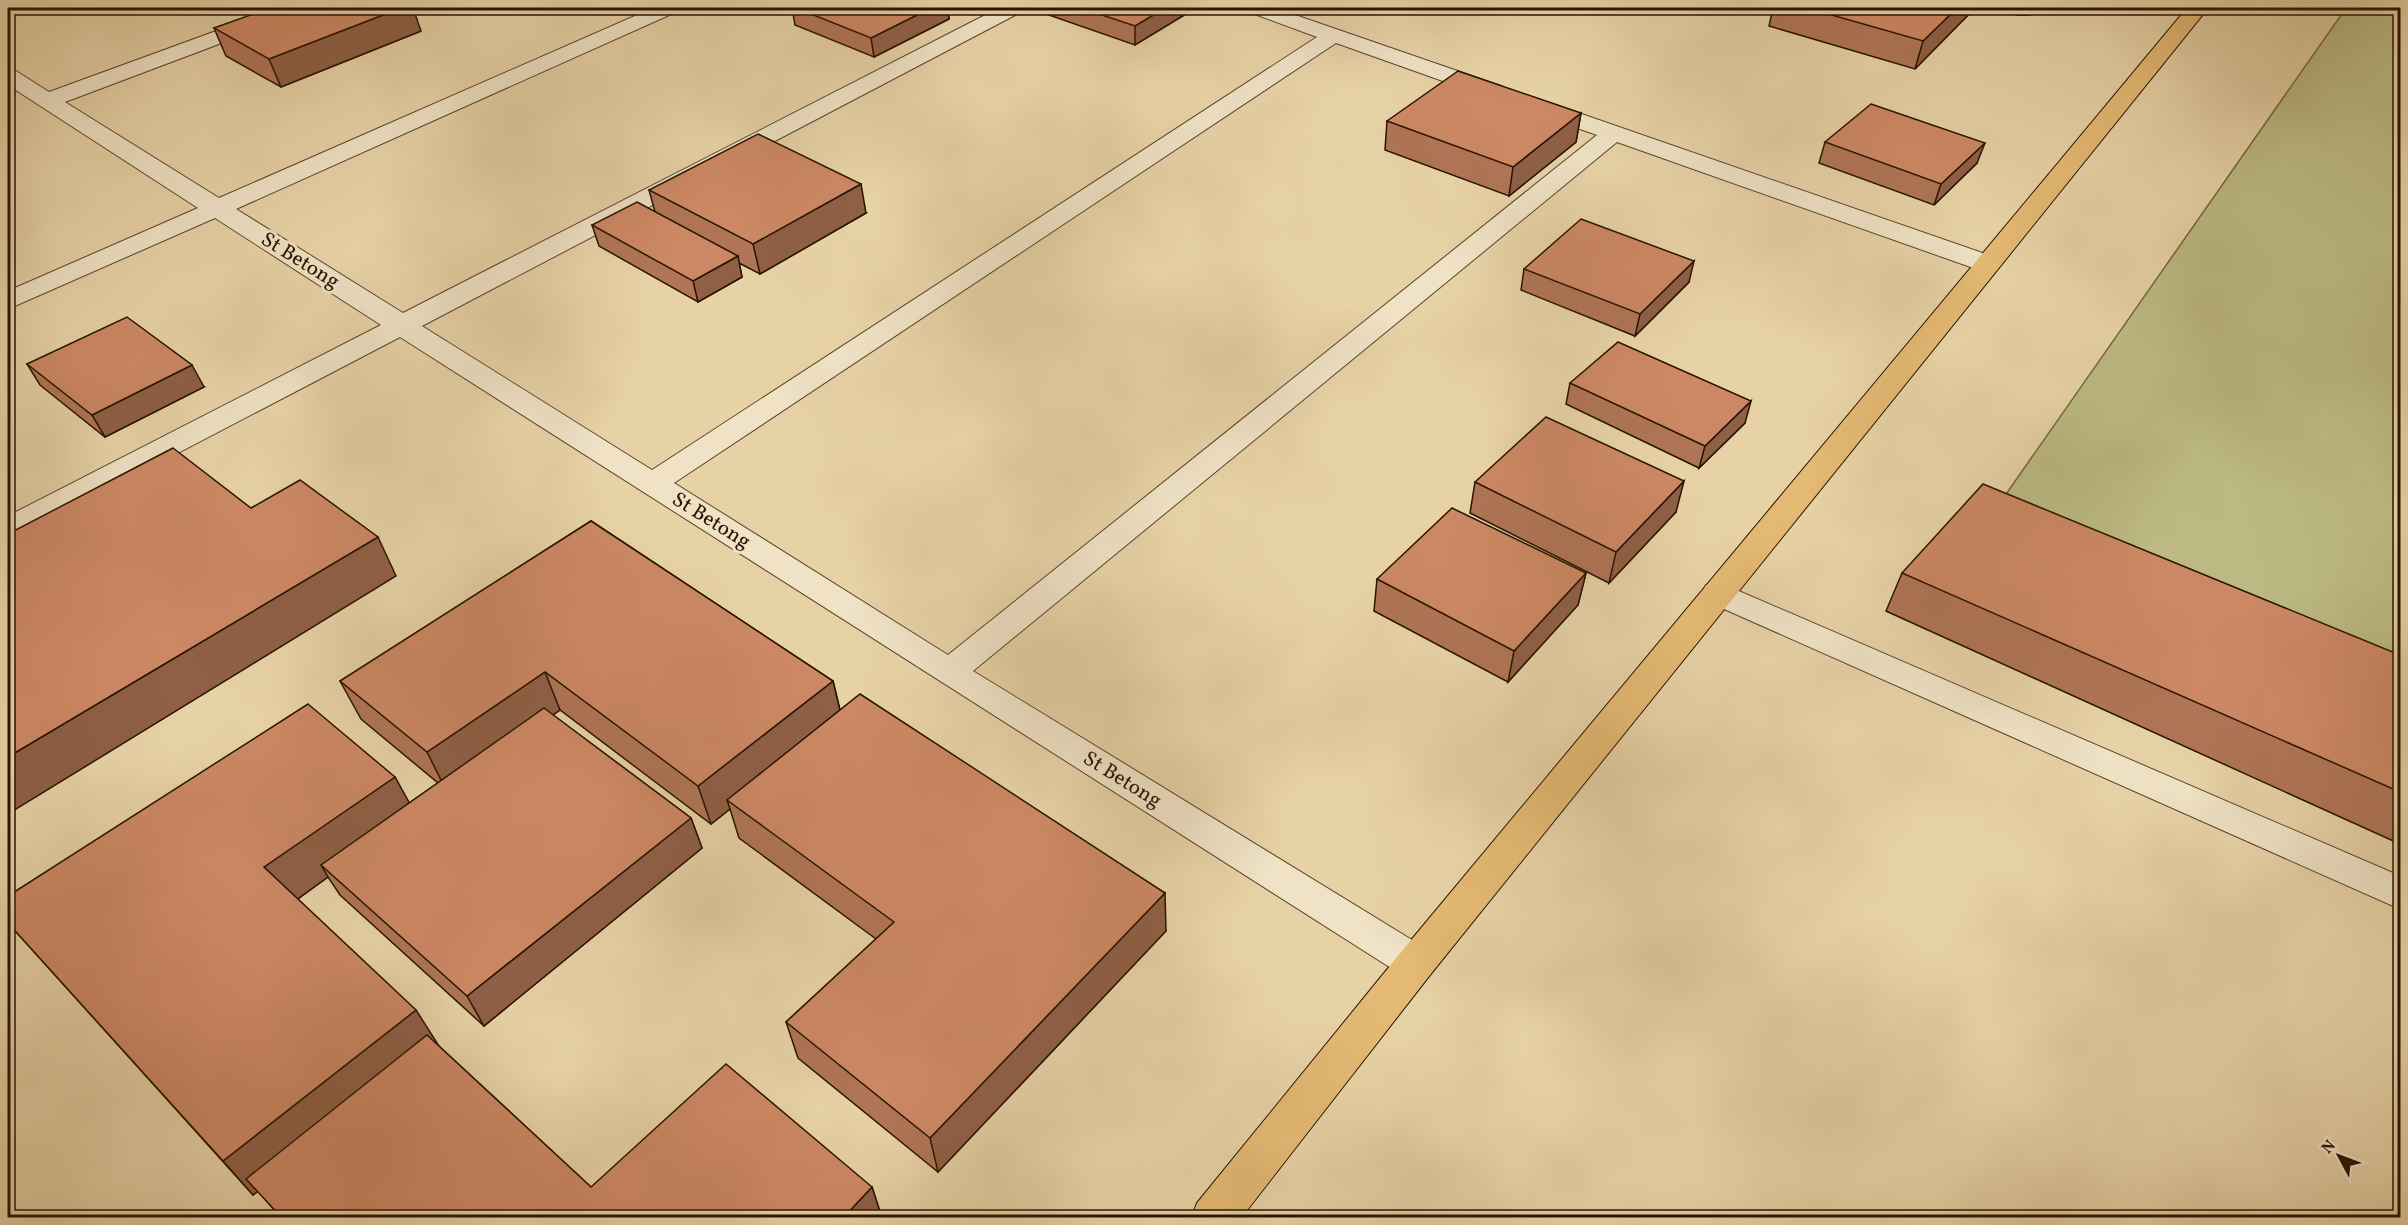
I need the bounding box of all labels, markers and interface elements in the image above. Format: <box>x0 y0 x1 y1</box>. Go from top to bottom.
street label: St Betong <box>255 225 345 297</box>
street label: St Betong <box>666 485 756 557</box>
street label: St Betong <box>1077 744 1167 816</box>
north arrow <box>2309 1126 2369 1186</box>
text: N <box>2317 1136 2342 1159</box>

